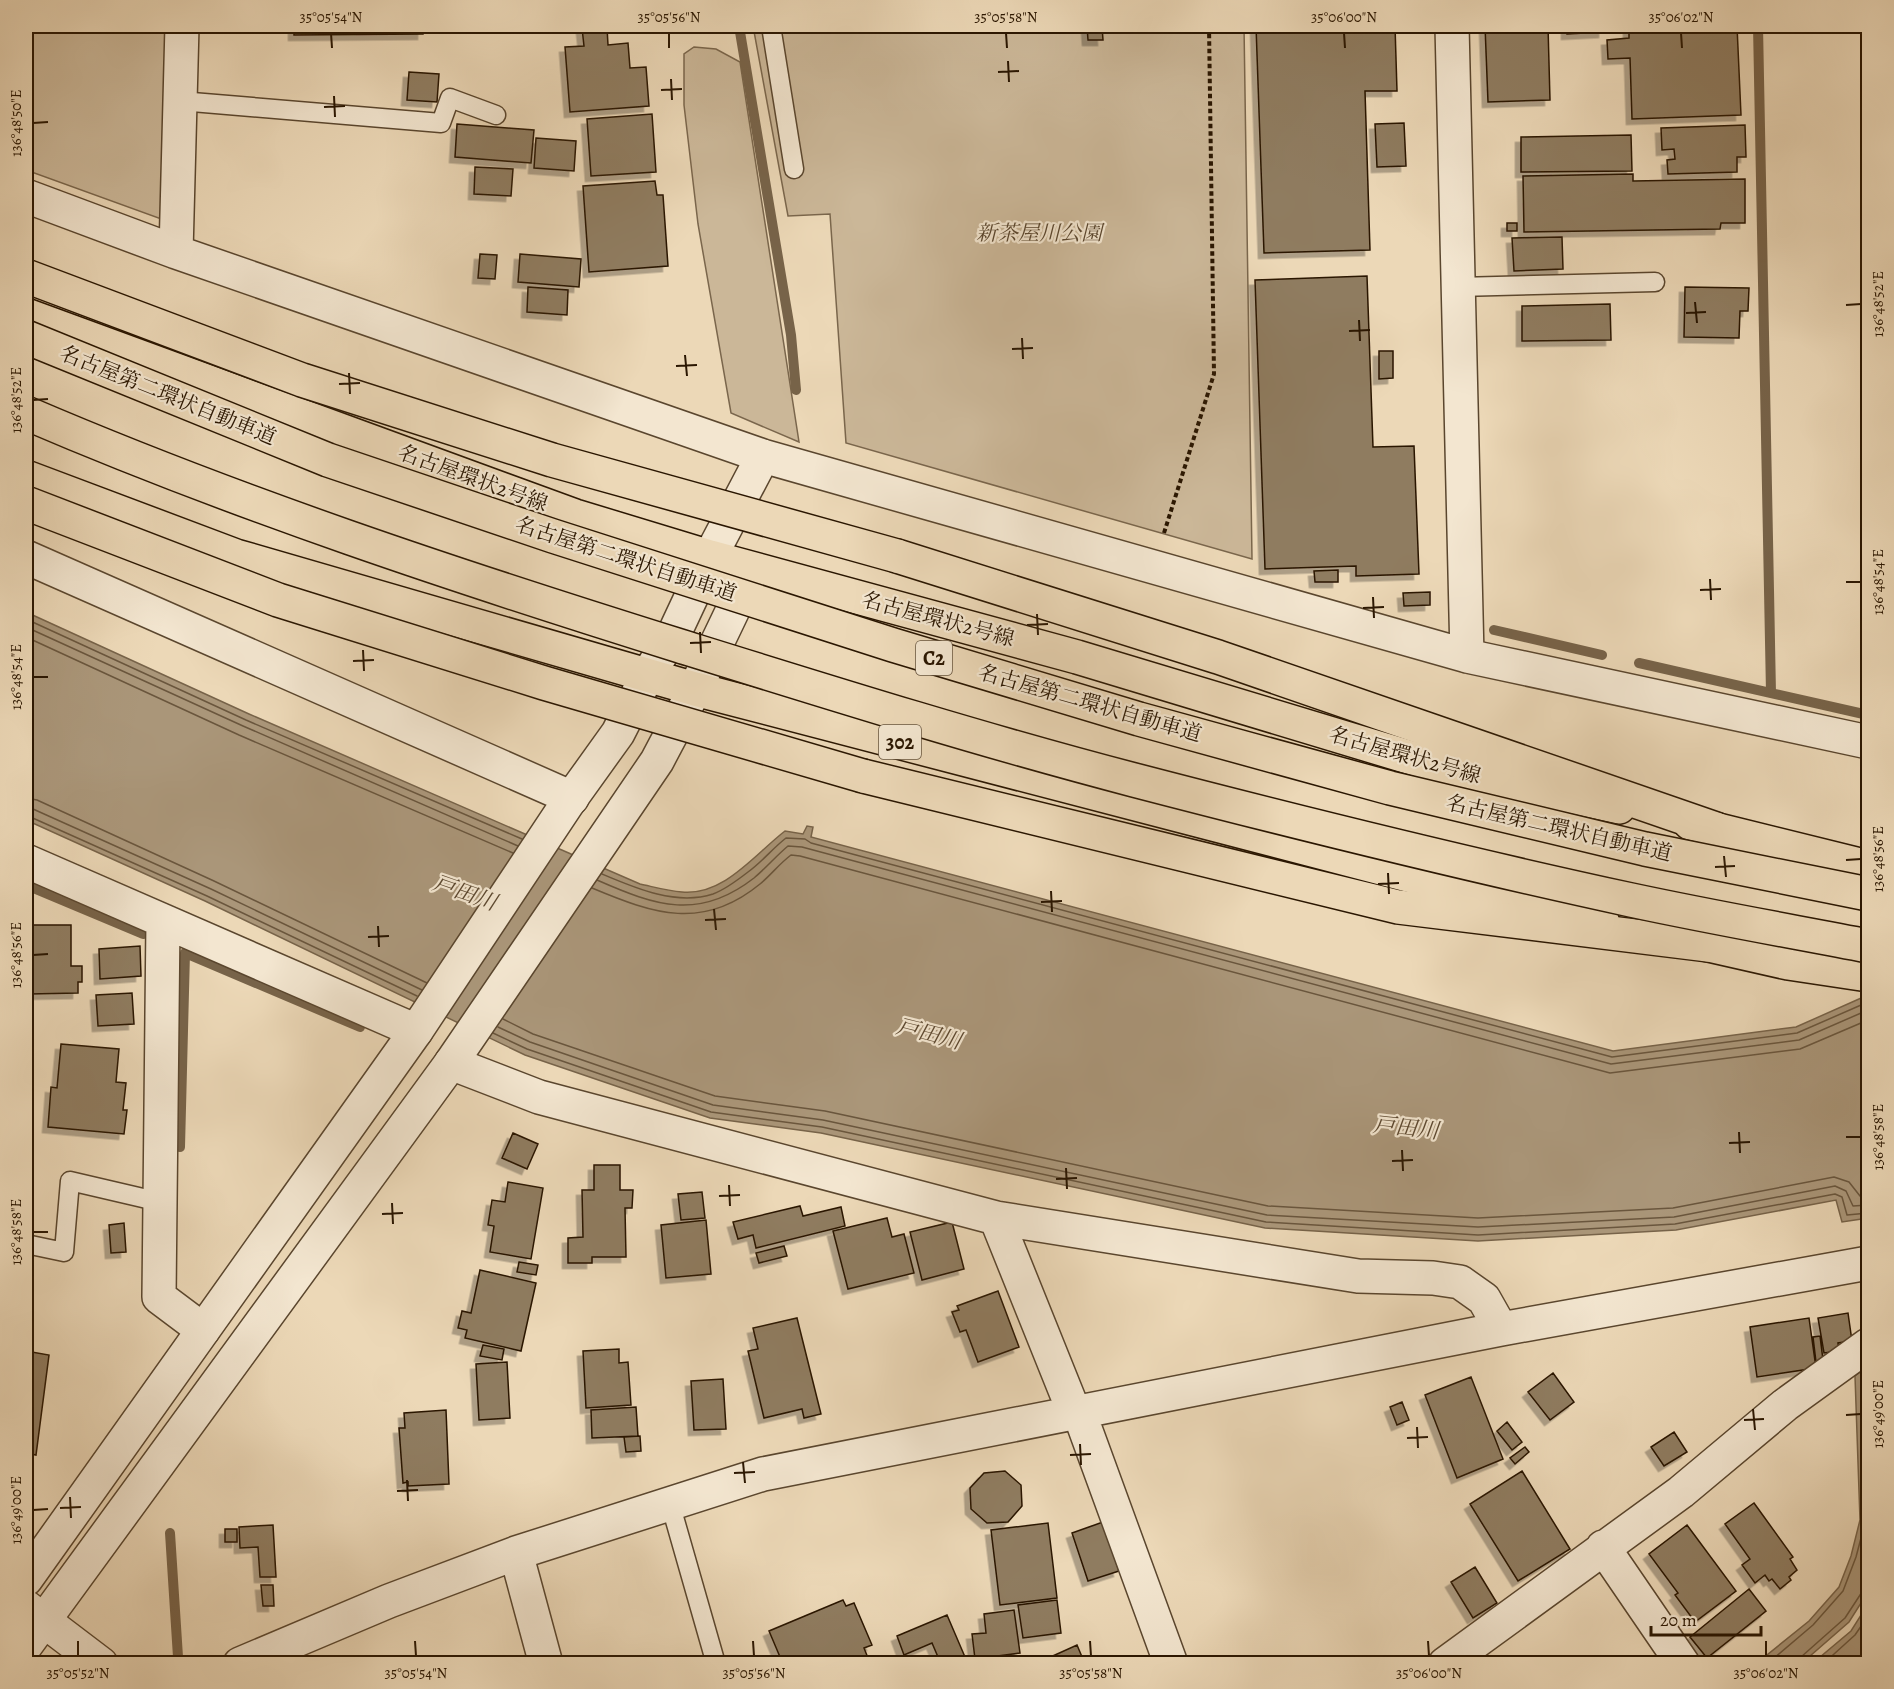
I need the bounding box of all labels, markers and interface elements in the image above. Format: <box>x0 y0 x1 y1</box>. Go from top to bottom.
text: 35°05'54"N <box>300 7 363 27</box>
text: 35°05'56"N <box>638 7 701 27</box>
text: 35°05'58"N <box>974 7 1038 27</box>
text: 35°06'00"N <box>1311 7 1377 27</box>
text: 35°06'02"N <box>1648 7 1714 27</box>
text: 136°48'50"E <box>6 89 26 157</box>
park label: 新茶屋川公園 <box>976 219 1105 247</box>
text: 136°48'52"E <box>1868 271 1888 337</box>
street label: 名古屋第二環状自動車道 <box>56 339 280 451</box>
text: 136°48'52"E <box>6 367 26 433</box>
street label: 名古屋環状2号線 <box>394 438 552 518</box>
street label: 名古屋第二環状自動車道 <box>512 510 740 608</box>
text: 136°48'54"E <box>1868 549 1888 615</box>
street label: 名古屋環状2号線 <box>859 585 1017 653</box>
road number: C2 <box>916 641 952 675</box>
text: 136°48'54"E <box>6 644 26 710</box>
street label: 名古屋第二環状自動車道 <box>975 658 1205 748</box>
street label: 名古屋環状2号線 <box>1326 720 1484 790</box>
road number: 302 <box>879 725 921 759</box>
street label: 名古屋第二環状自動車道 <box>1443 788 1675 868</box>
text: 136°48'56"E <box>1868 826 1888 892</box>
water label: 戸田川 <box>429 868 503 919</box>
text: 136°48'56"E <box>6 922 26 988</box>
water label: 戸田川 <box>893 1011 966 1057</box>
text: 136°48'58"E <box>1868 1104 1888 1170</box>
water label: 戸田川 <box>1372 1110 1442 1147</box>
text: 136°48'58"E <box>6 1199 26 1265</box>
text: 136°49'00"E <box>1868 1380 1888 1448</box>
text: 136°49'00"E <box>6 1476 26 1544</box>
scale bar <box>1651 1599 1760 1637</box>
text: 20 m <box>1660 1608 1697 1632</box>
text: 35°05'52"N <box>46 1663 110 1683</box>
text: 35°05'54"N <box>385 1663 448 1683</box>
text: 35°05'56"N <box>723 1663 786 1683</box>
text: 35°05'58"N <box>1059 1663 1123 1683</box>
text: 35°06'00"N <box>1396 1663 1462 1683</box>
text: 35°06'02"N <box>1733 1663 1799 1683</box>

